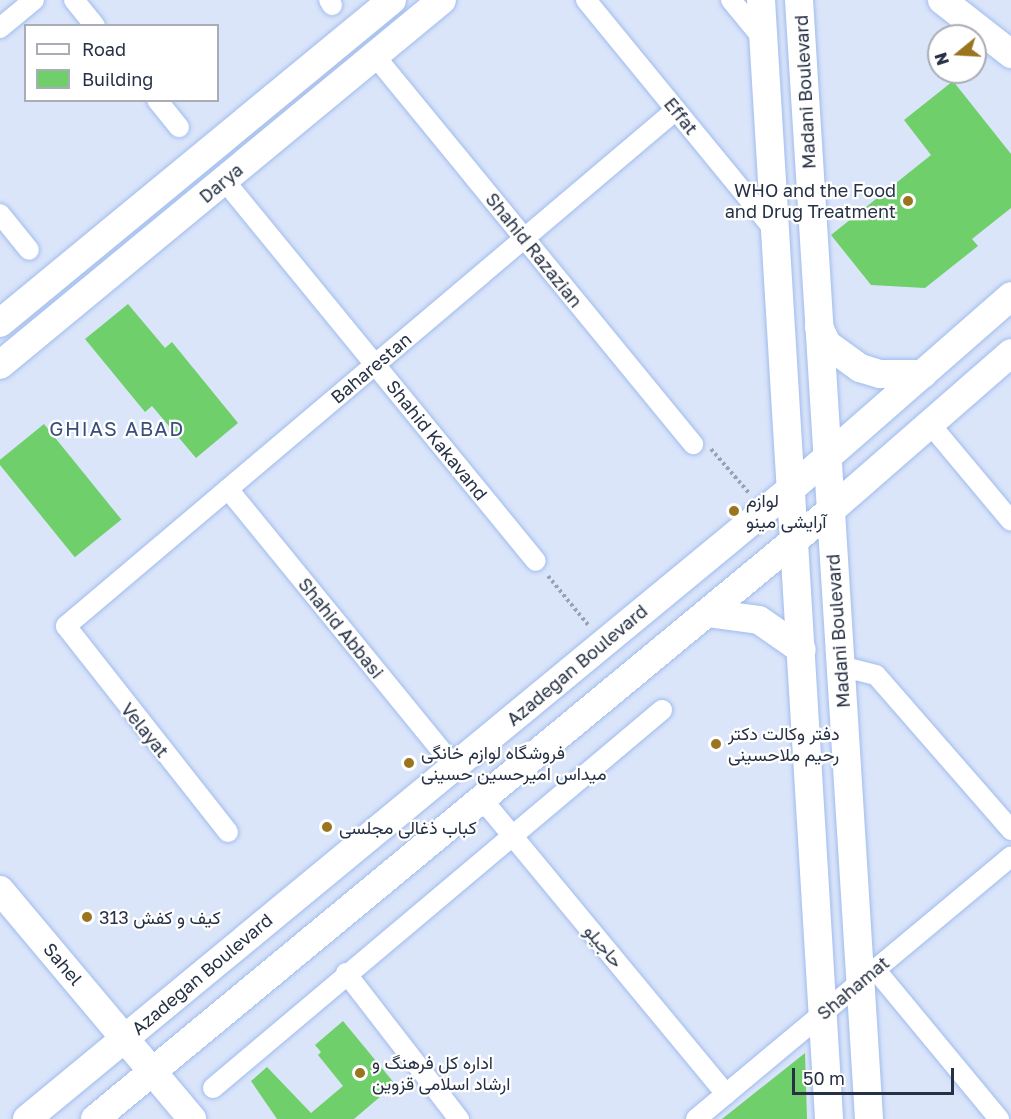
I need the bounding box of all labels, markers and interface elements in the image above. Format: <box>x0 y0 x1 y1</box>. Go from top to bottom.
street label: Madani Boulevard <box>790 14 820 170</box>
legend <box>24 24 219 102</box>
north arrow <box>927 24 987 84</box>
text: Road <box>82 38 126 60</box>
text: N <box>930 50 953 68</box>
text: Building <box>82 68 153 90</box>
street label: Effat <box>660 93 702 139</box>
street label: Darya <box>195 159 247 207</box>
place label: WHO and the Food and Drug Treatment <box>725 180 896 222</box>
street label: Shahid Razazian <box>481 188 587 312</box>
marker: WHO and the Food and Drug Treatment <box>901 194 915 208</box>
street label: Baharestan <box>326 328 416 408</box>
street label: Shahid Kakavand <box>382 376 492 504</box>
district label: GHIAS ABAD <box>49 416 185 440</box>
place label: لوازم آرایشی مینو <box>746 490 826 532</box>
marker: لوازم آرایشی مینو <box>727 504 741 518</box>
street label: Madani Boulevard <box>822 553 854 709</box>
street label: Shahid Abbasi <box>294 573 388 683</box>
street label: Azadegan Boulevard <box>502 600 652 730</box>
street label: Velayat <box>117 698 173 762</box>
place label: دفتر وکالت دکتر رحیم ملاحسینی <box>728 723 840 766</box>
marker: دفتر وکالت دکتر رحیم ملاحسینی <box>709 737 723 751</box>
place label: فروشگاه لوازم خانگی میداس امیرحسین حسینی <box>421 742 607 784</box>
marker: فروشگاه لوازم خانگی میداس امیرحسین حسینی <box>402 756 416 770</box>
place label: کباب ذغالی مجلسی <box>339 816 477 838</box>
marker: کباب ذغالی مجلسی <box>320 820 334 834</box>
place label: کیف و کفش 313 <box>99 906 221 928</box>
street label: Azadegan Boulevard <box>127 909 277 1039</box>
marker: کیف و کفش 313 <box>80 910 94 924</box>
street label: حاجیلو <box>580 920 628 972</box>
street label: Sahel <box>39 938 87 990</box>
street label: Shahamat <box>813 952 893 1024</box>
place label: اداره کل فرهنگ و ارشاد اسلامی قزوین <box>372 1052 510 1094</box>
scale bar <box>795 1056 957 1094</box>
marker: اداره کل فرهنگ و ارشاد اسلامی قزوین <box>353 1066 367 1080</box>
text: 50 m <box>803 1067 845 1089</box>

